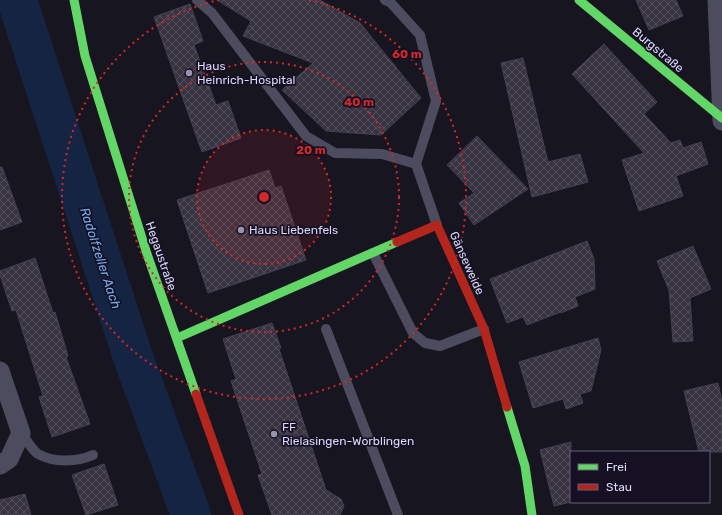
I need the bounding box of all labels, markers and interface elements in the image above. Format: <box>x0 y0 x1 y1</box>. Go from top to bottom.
street label: Burgstraße <box>630 25 687 76</box>
text: 60 m <box>392 47 422 61</box>
place label: Haus Heinrich-Hospital <box>197 59 296 87</box>
marker: Haus Heinrich-Hospital <box>184 68 194 78</box>
text: 40 m <box>344 95 374 109</box>
text: 20 m <box>296 143 326 157</box>
centre of rings <box>257 190 271 204</box>
water label: Radolfzeller Aach <box>77 206 124 311</box>
street label: Hegaustraße <box>143 220 179 293</box>
place label: Haus Liebenfels <box>249 223 338 237</box>
marker: Haus Liebenfels <box>236 225 246 235</box>
street label: Gänseweide <box>447 229 487 297</box>
place label: FF Rielasingen-Worblingen <box>282 420 414 448</box>
marker: FF Rielasingen-Worblingen <box>269 429 279 439</box>
legend <box>570 451 710 503</box>
text: Frei <box>606 460 627 474</box>
text: Stau <box>606 480 632 494</box>

